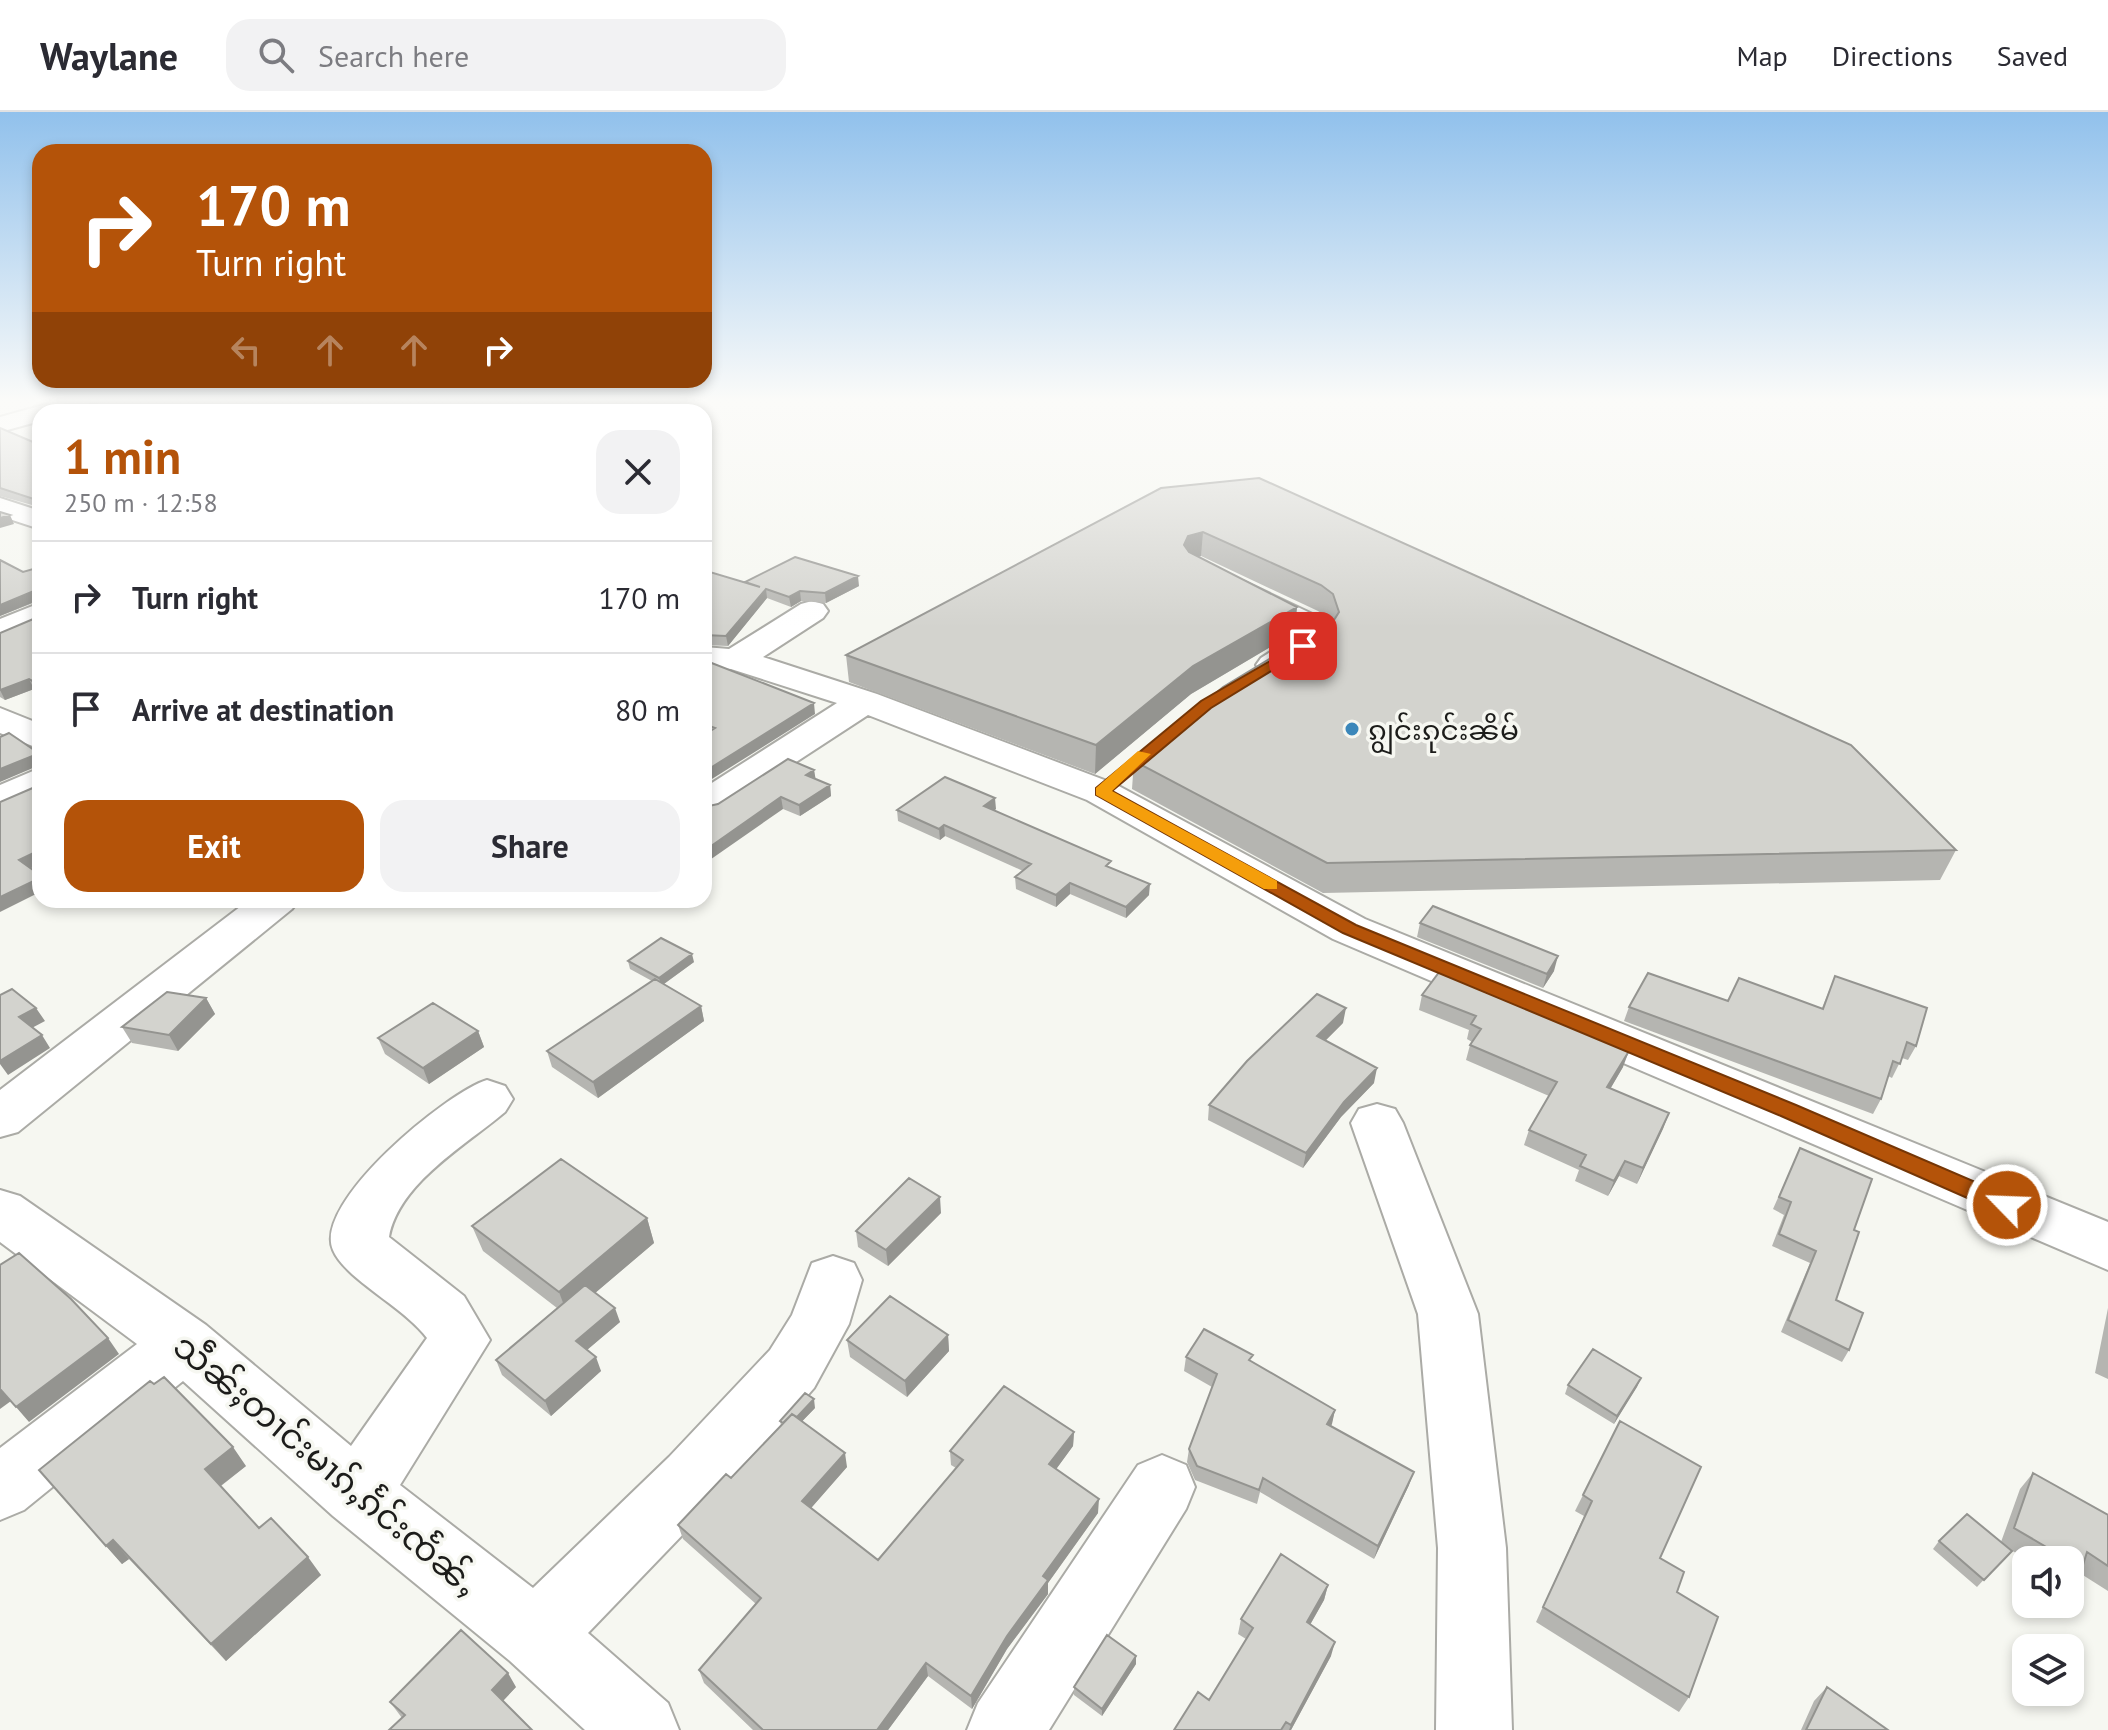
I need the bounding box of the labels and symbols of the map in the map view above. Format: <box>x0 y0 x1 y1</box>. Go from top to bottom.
pin <box>1269 612 1337 680</box>
place label: ၵျွင်းၵုင်းၼိမ် <box>1368 711 1519 755</box>
marker: ၵျွင်းၵုင်းၼိမ် <box>1343 720 1361 738</box>
position arrow <box>1965 1163 2049 1247</box>
street label: သဵၼ်ႈတၢင်းမၢၵ်ႇၵႅင်းၸႅၼ်ႇ <box>165 1322 490 1605</box>

